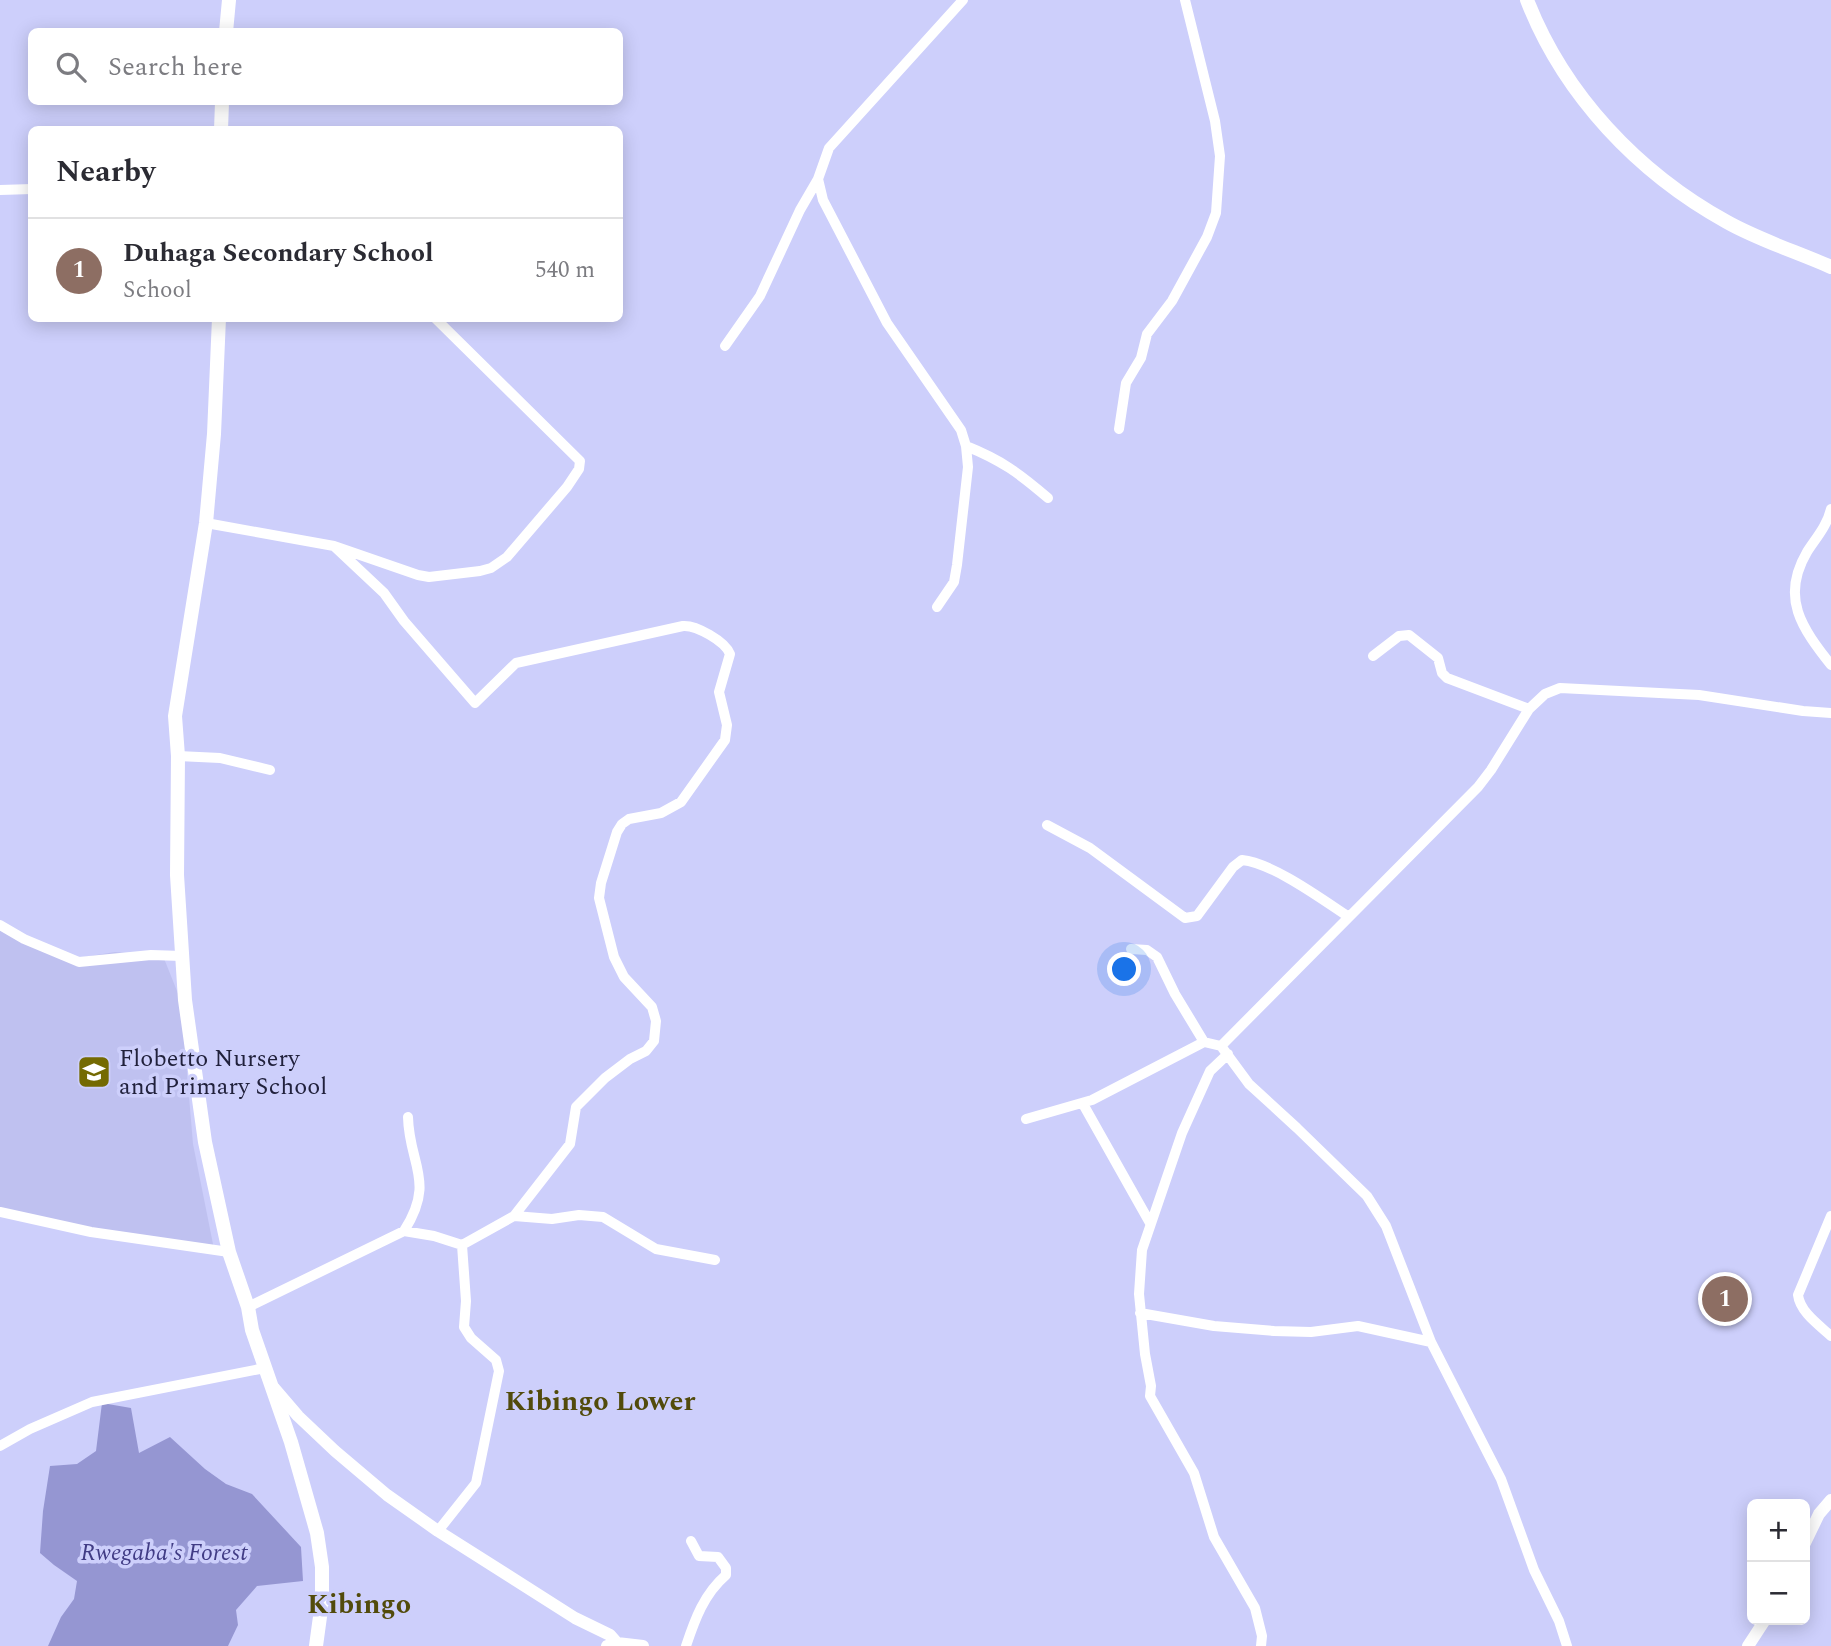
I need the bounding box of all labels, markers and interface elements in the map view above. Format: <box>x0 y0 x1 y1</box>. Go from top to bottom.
search box <box>28 28 623 105</box>
text: Search here <box>108 47 243 87</box>
icon: search <box>52 48 90 86</box>
text: Nearby <box>56 149 155 195</box>
text: Duhaga Secondary School <box>123 233 433 273</box>
text: 1 <box>73 253 85 288</box>
text: 540 m <box>535 253 595 288</box>
text: School <box>123 273 192 308</box>
your location <box>1107 952 1141 986</box>
place label: Flobetto Nursery and Primary School <box>119 1041 327 1105</box>
school or university icon: Flobetto Nursery and Primary School <box>75 1053 113 1091</box>
pin: 1 <box>1702 1273 1748 1325</box>
district label: Kibingo Lower <box>505 1380 695 1423</box>
map controls <box>1747 1499 1810 1625</box>
button: + <box>1747 1499 1810 1562</box>
park label: Rwegaba's Forest <box>81 1535 248 1571</box>
button: − <box>1747 1562 1810 1625</box>
district label: Kibingo <box>307 1583 411 1626</box>

